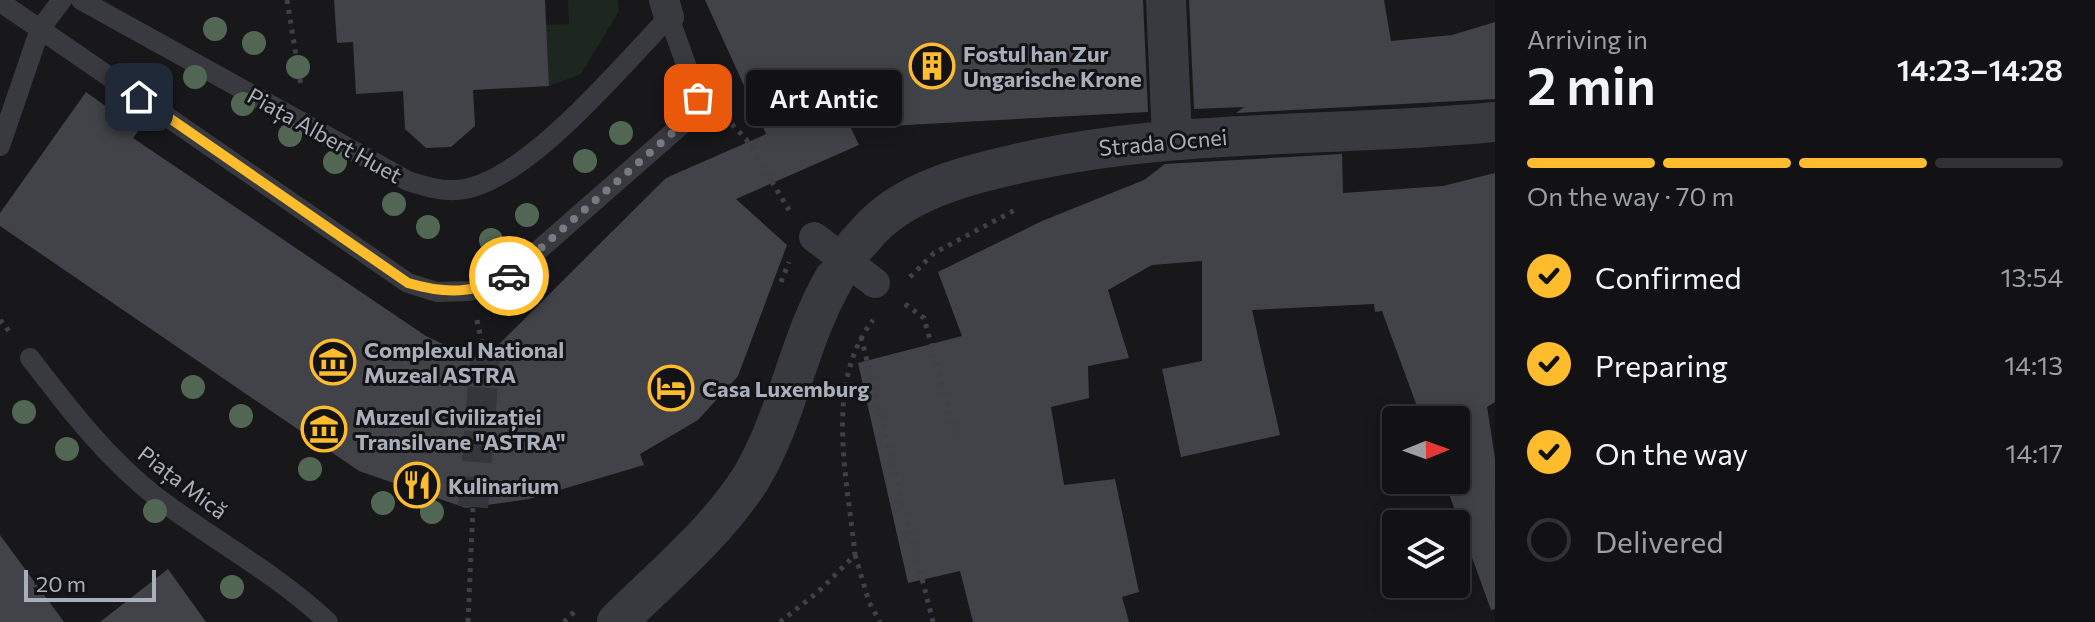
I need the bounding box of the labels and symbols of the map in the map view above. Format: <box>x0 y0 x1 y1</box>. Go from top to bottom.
place label: Fostul han Zur Ungarische Krone <box>963 40 1142 92</box>
building icon: Fostul han Zur Ungarische Krone <box>908 42 956 90</box>
pin <box>105 63 173 131</box>
pin <box>664 64 732 132</box>
callout: Art Antic <box>746 70 902 126</box>
street label: Piața Albert Huet <box>243 81 407 189</box>
street label: Strada Ocnei <box>1098 123 1228 161</box>
courier <box>469 236 549 316</box>
place label: Complexul National Muzeal ASTRA <box>364 336 564 388</box>
museum icon: Complexul National Muzeal ASTRA <box>309 338 357 386</box>
hotel icon: Casa Luxemburg <box>647 364 695 412</box>
place label: Casa Luxemburg <box>702 375 869 402</box>
place label: Muzeul Civilizației Transilvane "ASTRA" <box>355 403 566 455</box>
museum icon: Muzeul Civilizației Transilvane "ASTRA" <box>300 405 348 453</box>
north arrow <box>1382 406 1470 494</box>
street label: Piața Mică <box>132 440 233 525</box>
restaurant icon: Kulinarium <box>393 461 441 509</box>
place label: Kulinarium <box>448 472 559 499</box>
scale bar <box>24 566 156 602</box>

